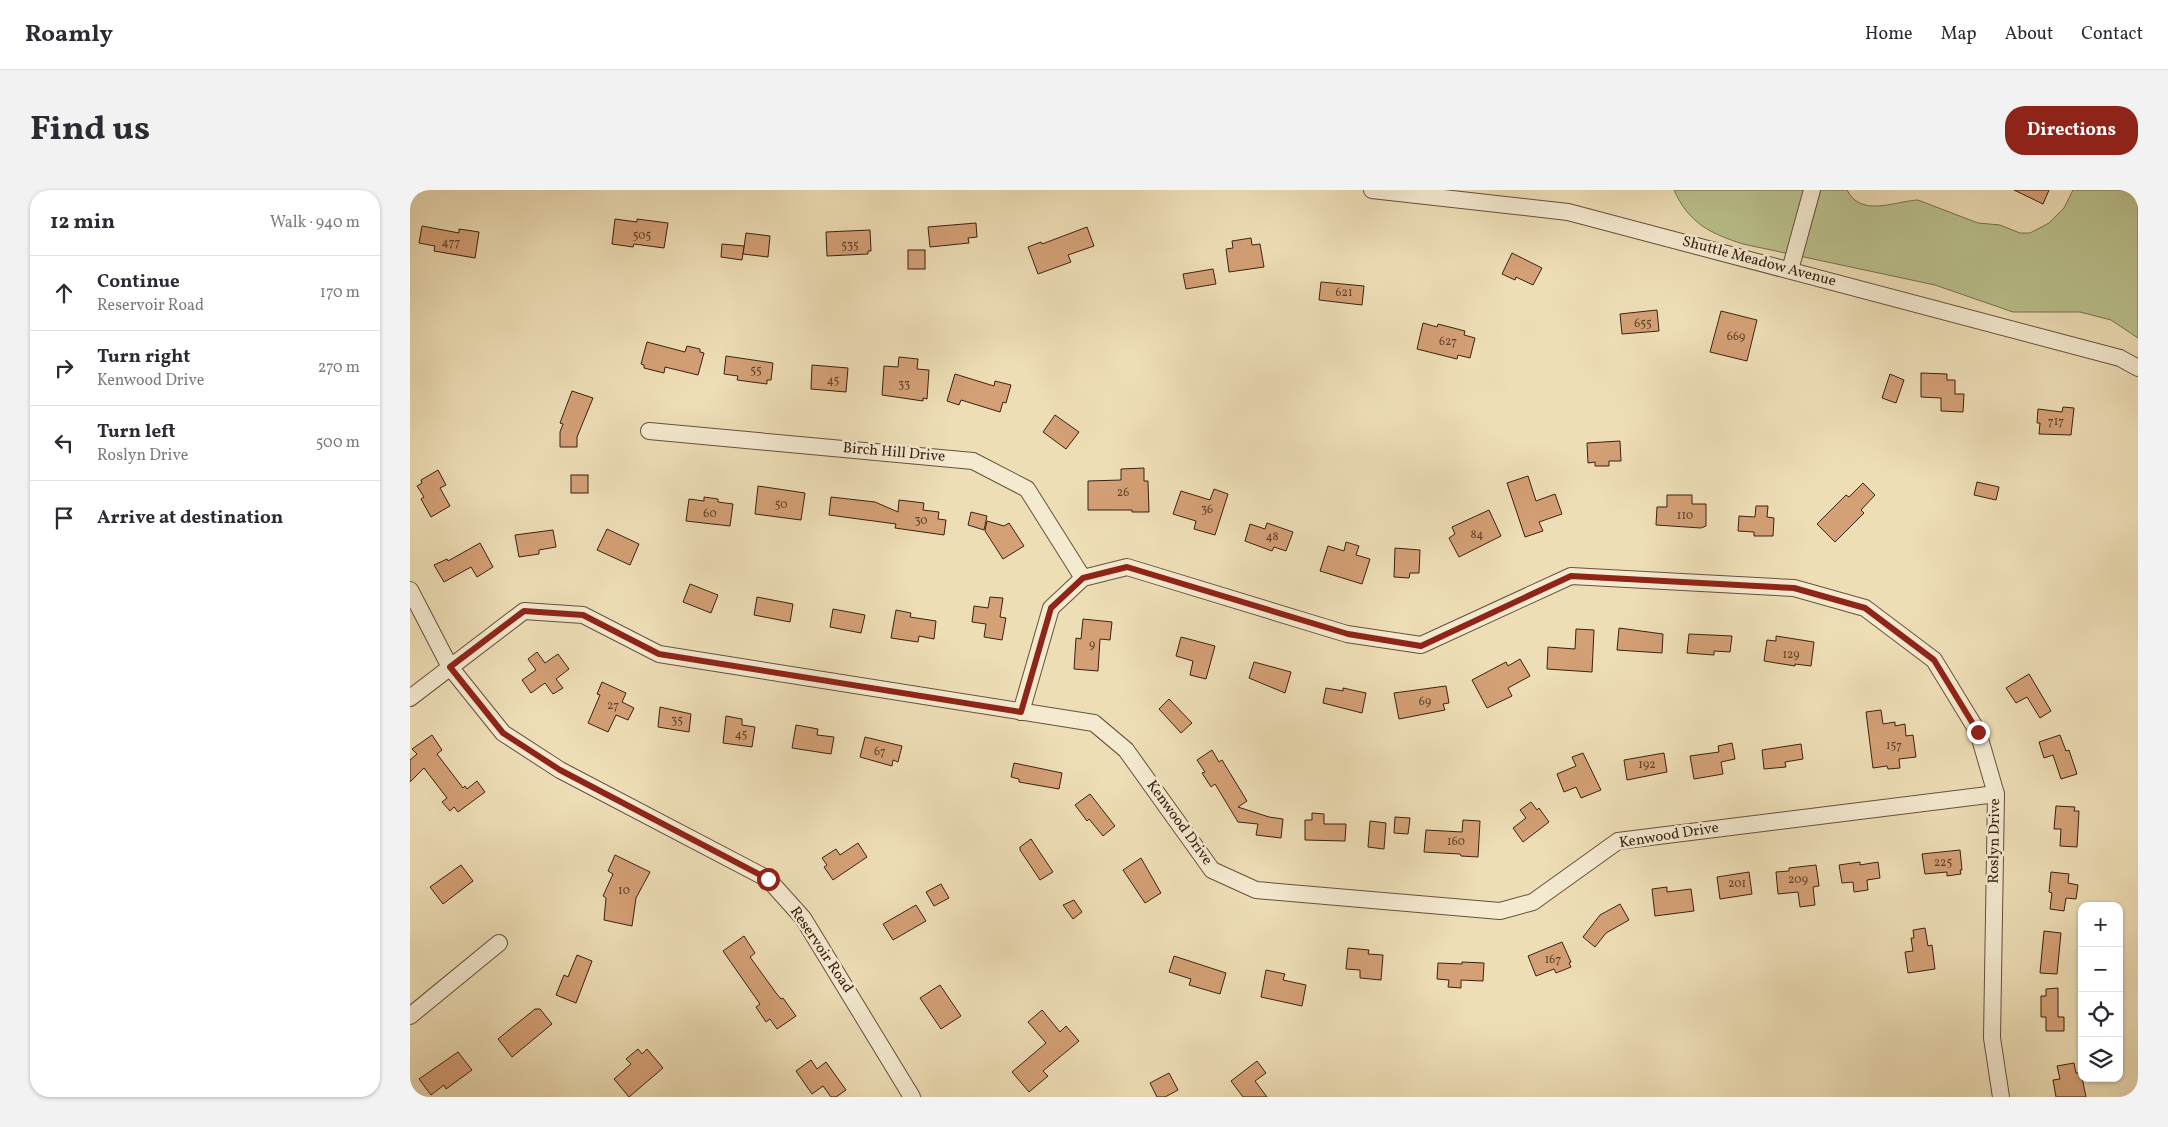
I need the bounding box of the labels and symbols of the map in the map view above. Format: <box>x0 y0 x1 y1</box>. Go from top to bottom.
house number: 505 <box>633 228 651 244</box>
street label: Shuttle Meadow Avenue <box>1680 231 1838 293</box>
house number: 477 <box>442 235 461 251</box>
house number: 535 <box>841 238 859 254</box>
house number: 621 <box>1335 285 1353 301</box>
house number: 655 <box>1634 316 1652 332</box>
house number: 669 <box>1727 329 1745 345</box>
house number: 627 <box>1439 334 1457 350</box>
house number: 55 <box>750 363 762 379</box>
house number: 45 <box>827 373 840 389</box>
house number: 33 <box>898 377 910 393</box>
house number: 717 <box>2048 414 2064 430</box>
street label: Birch Hill Drive <box>842 438 946 468</box>
house number: 26 <box>1117 485 1129 501</box>
house number: 50 <box>775 497 787 513</box>
house number: 36 <box>1201 502 1213 518</box>
house number: 60 <box>703 506 717 522</box>
house number: 110 <box>1677 508 1693 524</box>
house number: 30 <box>914 513 928 529</box>
house number: 84 <box>1471 527 1483 543</box>
house number: 48 <box>1265 529 1279 545</box>
house number: 9 <box>1089 637 1095 653</box>
house number: 129 <box>1782 647 1800 663</box>
house number: 69 <box>1419 694 1431 710</box>
house number: 27 <box>607 698 619 714</box>
house number: 35 <box>671 713 683 729</box>
route end <box>1967 721 1990 744</box>
house number: 45 <box>735 727 748 743</box>
house number: 157 <box>1886 738 1902 754</box>
house number: 67 <box>874 744 886 760</box>
house number: 192 <box>1638 757 1656 773</box>
street label: Kenwood Drive <box>1141 776 1217 870</box>
street label: Roslyn Drive <box>1984 798 2006 884</box>
street label: Kenwood Drive <box>1618 818 1720 854</box>
house number: 160 <box>1447 834 1465 850</box>
house number: 225 <box>1934 855 1953 871</box>
route start <box>757 868 780 891</box>
house number: 209 <box>1788 872 1808 888</box>
house number: 201 <box>1728 876 1746 892</box>
house number: 10 <box>618 883 630 899</box>
street label: Reservoir Road <box>784 903 858 997</box>
house number: 167 <box>1545 952 1561 968</box>

